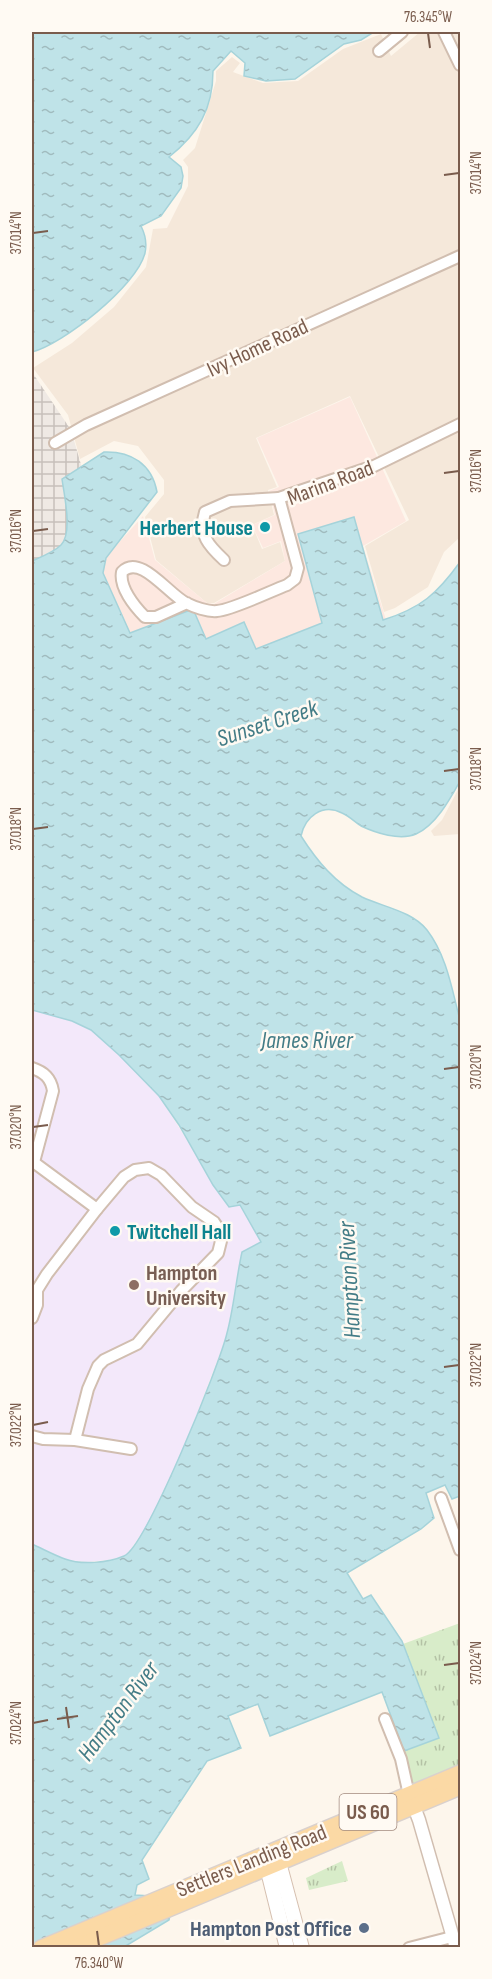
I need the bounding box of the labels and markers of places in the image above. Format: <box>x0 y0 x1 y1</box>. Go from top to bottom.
place label: Herbert House <box>140 515 253 542</box>
marker: Herbert House <box>258 520 272 534</box>
place label: Twitchell Hall <box>127 1219 231 1246</box>
marker: Twitchell Hall <box>108 1224 122 1238</box>
place label: Hampton University <box>146 1260 226 1312</box>
marker: Hampton University <box>127 1278 141 1292</box>
place label: Hampton Post Office <box>190 1916 352 1943</box>
marker: Hampton Post Office <box>357 1921 371 1935</box>

